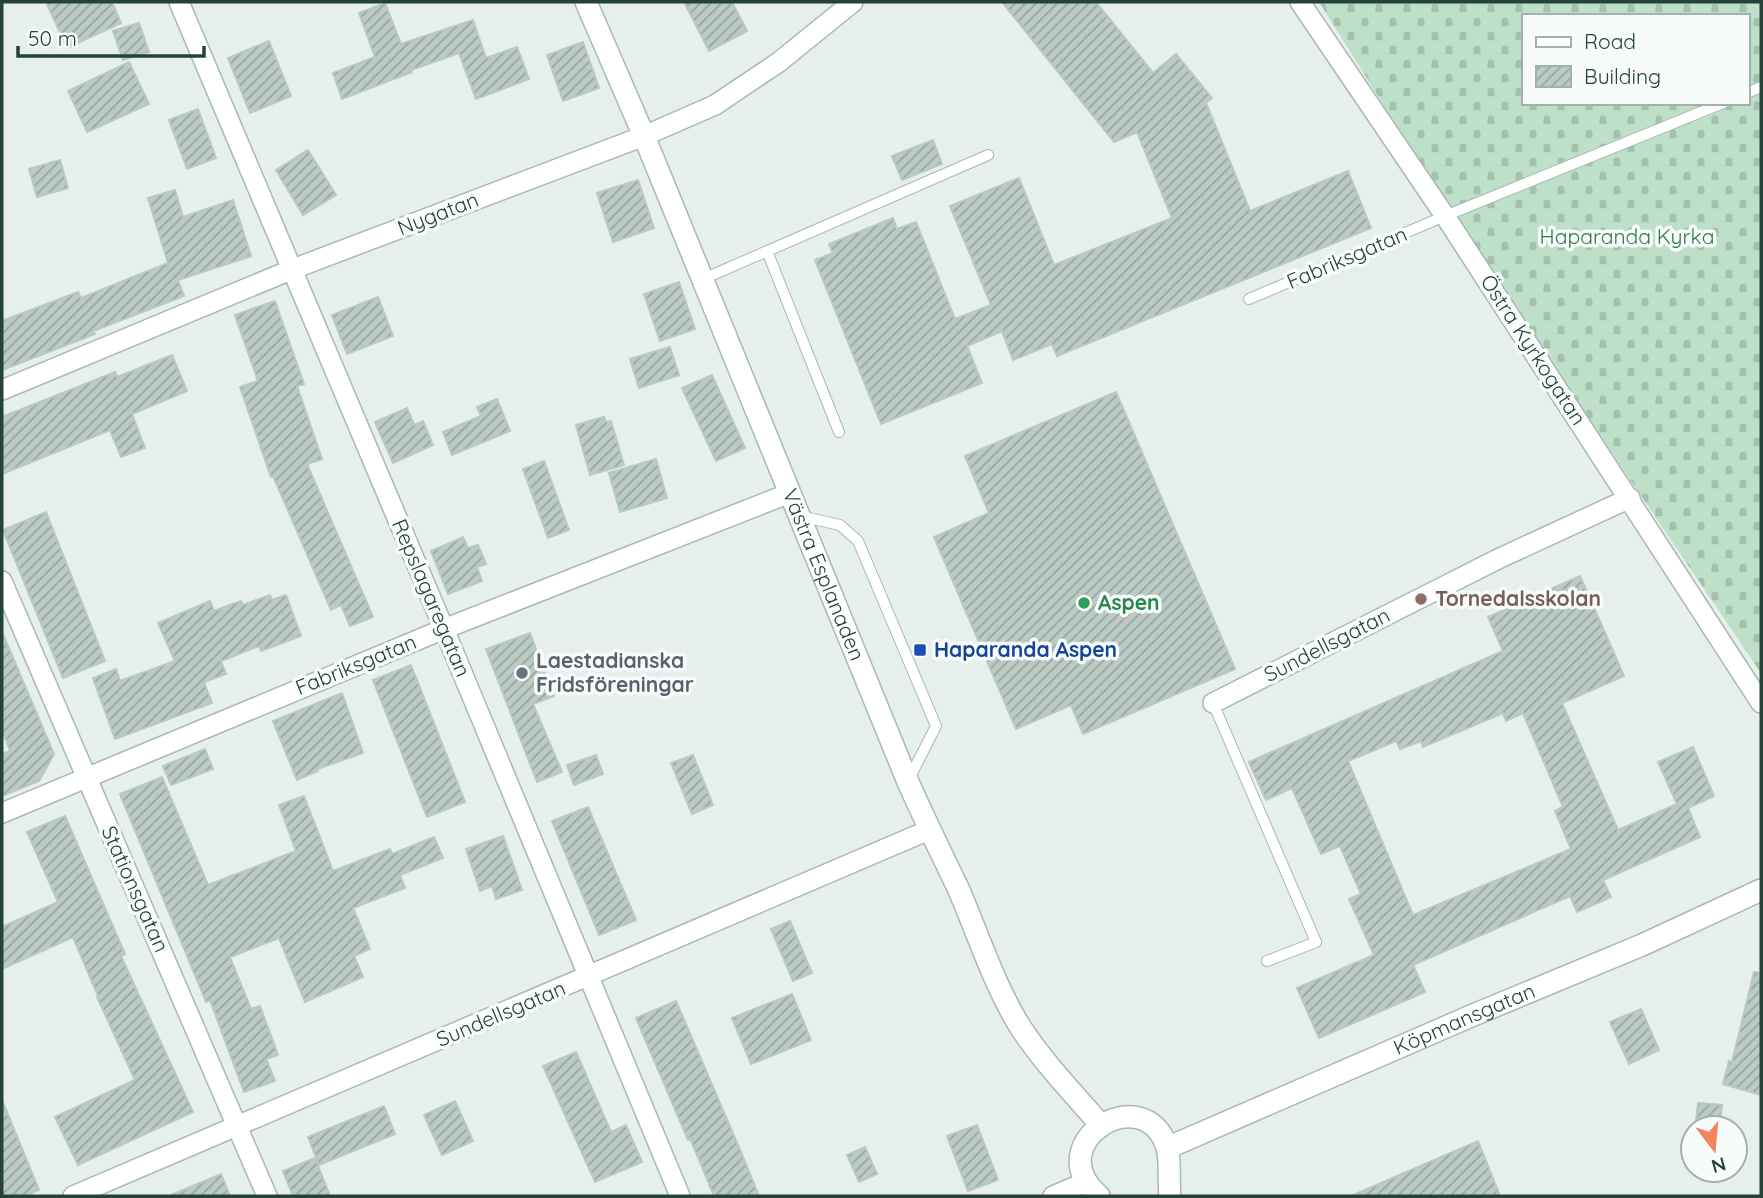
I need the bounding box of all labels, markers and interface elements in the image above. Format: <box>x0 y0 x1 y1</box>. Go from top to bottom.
scale bar <box>18 14 203 58</box>
legend <box>1522 14 1749 105</box>
text: 50 m <box>28 25 77 51</box>
text: Road <box>1584 28 1636 54</box>
text: Building <box>1584 63 1661 89</box>
street label: Nygatan <box>393 186 482 240</box>
street label: Fabriksgatan <box>1283 220 1411 294</box>
park label: Haparanda Kyrka <box>1540 223 1714 249</box>
street label: Östra Kyrkogatan <box>1475 269 1592 430</box>
street label: Västra Esplanaden <box>777 485 871 664</box>
street label: Repslagaregatan <box>387 515 477 680</box>
place label: Tornedalsskolan <box>1435 585 1601 611</box>
place label: Aspen <box>1098 589 1160 615</box>
marker: Tornedalsskolan <box>1413 591 1429 607</box>
marker: Aspen <box>1076 595 1092 611</box>
street label: Sundellsgatan <box>1259 601 1394 687</box>
street label: Fabriksgatan <box>291 628 420 700</box>
place label: Haparanda Aspen <box>934 636 1117 662</box>
marker: Haparanda Aspen <box>912 642 928 658</box>
place label: Laestadianska Fridsföreningar <box>536 647 694 697</box>
marker: Laestadianska Fridsföreningar <box>514 665 530 681</box>
street label: Stationsgatan <box>96 821 175 956</box>
street label: Sundellsgatan <box>432 974 569 1052</box>
street label: Köpmansgatan <box>1389 977 1539 1060</box>
north arrow <box>1679 1114 1749 1184</box>
text: N <box>1709 1152 1729 1179</box>

